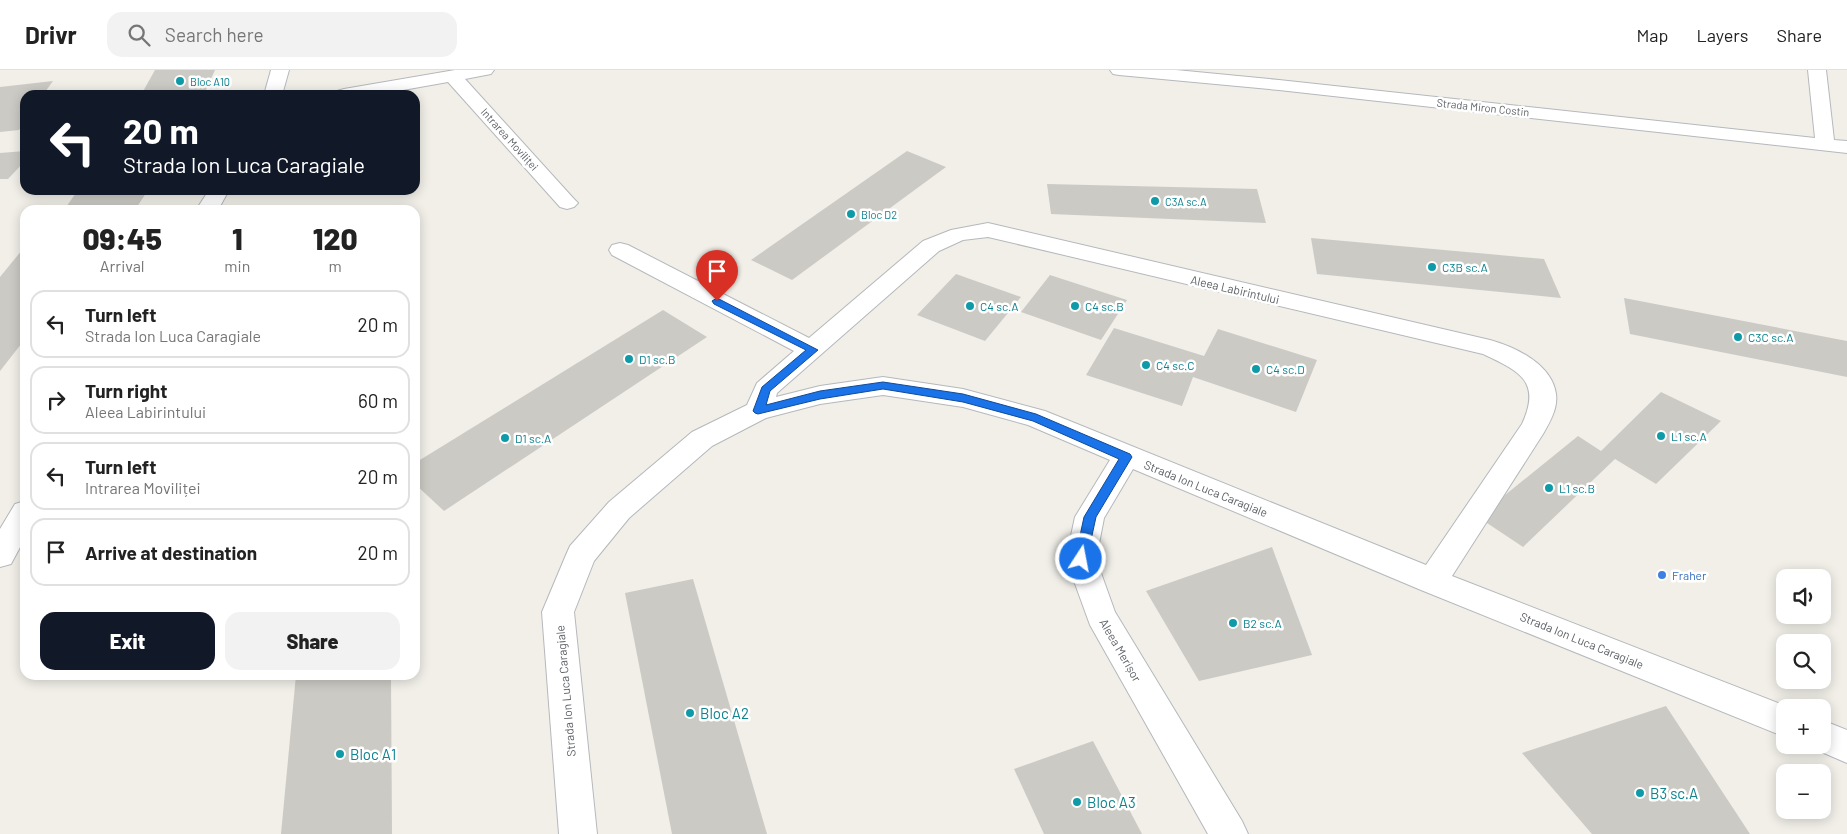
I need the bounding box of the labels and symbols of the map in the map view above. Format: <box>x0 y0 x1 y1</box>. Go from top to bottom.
marker: Bloc A10 <box>174 75 186 87</box>
place label: Bloc A10 <box>190 75 230 88</box>
street label: Strada Miron Costin <box>1436 96 1530 118</box>
street label: Intrarea Moviliței <box>479 105 542 173</box>
marker: C3A sc.A <box>1149 195 1161 207</box>
place label: C3A sc.A <box>1165 195 1207 208</box>
marker: Bloc D2 <box>845 208 857 220</box>
place label: Bloc D2 <box>861 208 897 221</box>
pin <box>696 250 738 301</box>
place label: C3B sc.A <box>1442 260 1488 274</box>
marker: C3B sc.A <box>1426 261 1438 273</box>
street label: Aleea Labirintului <box>1189 272 1281 306</box>
place label: C4 sc.A <box>980 299 1019 313</box>
place label: C4 sc.B <box>1085 299 1124 313</box>
marker: C4 sc.A <box>964 300 976 312</box>
marker: C4 sc.B <box>1069 300 1081 312</box>
place label: C3C sc.A <box>1748 330 1793 344</box>
marker: C3C sc.A <box>1732 331 1744 343</box>
place label: D1 sc.B <box>639 352 676 366</box>
marker: D1 sc.B <box>623 353 635 365</box>
place label: C4 sc.C <box>1156 358 1195 372</box>
marker: C4 sc.C <box>1140 359 1152 371</box>
place label: C4 sc.D <box>1266 362 1305 376</box>
marker: C4 sc.D <box>1250 363 1262 375</box>
place label: L1 sc.A <box>1671 429 1707 443</box>
marker: L1 sc.A <box>1655 430 1667 442</box>
place label: D1 sc.A <box>515 431 551 445</box>
marker: D1 sc.A <box>499 432 511 444</box>
street label: Strada Ion Luca Caragiale <box>1142 457 1270 519</box>
place label: L1 sc.B <box>1559 481 1595 495</box>
marker: L1 sc.B <box>1543 482 1555 494</box>
position arrow <box>1054 532 1106 584</box>
place label: Fraher <box>1672 568 1707 582</box>
marker: Fraher <box>1656 569 1668 581</box>
street label: Strada Ion Luca Caragiale <box>1518 609 1646 671</box>
street label: Aleea Merișor <box>1097 616 1145 685</box>
place label: B2 sc.A <box>1243 616 1282 630</box>
marker: B2 sc.A <box>1227 617 1239 629</box>
street label: Strada Ion Luca Caragiale <box>552 625 578 757</box>
place label: Bloc A2 <box>700 704 749 722</box>
marker: Bloc A2 <box>684 707 696 719</box>
place label: Bloc A1 <box>350 745 396 763</box>
marker: Bloc A1 <box>334 748 346 760</box>
place label: B3 sc.A <box>1650 784 1698 802</box>
marker: B3 sc.A <box>1634 787 1646 799</box>
place label: Bloc A3 <box>1087 793 1136 811</box>
marker: Bloc A3 <box>1071 796 1083 808</box>

